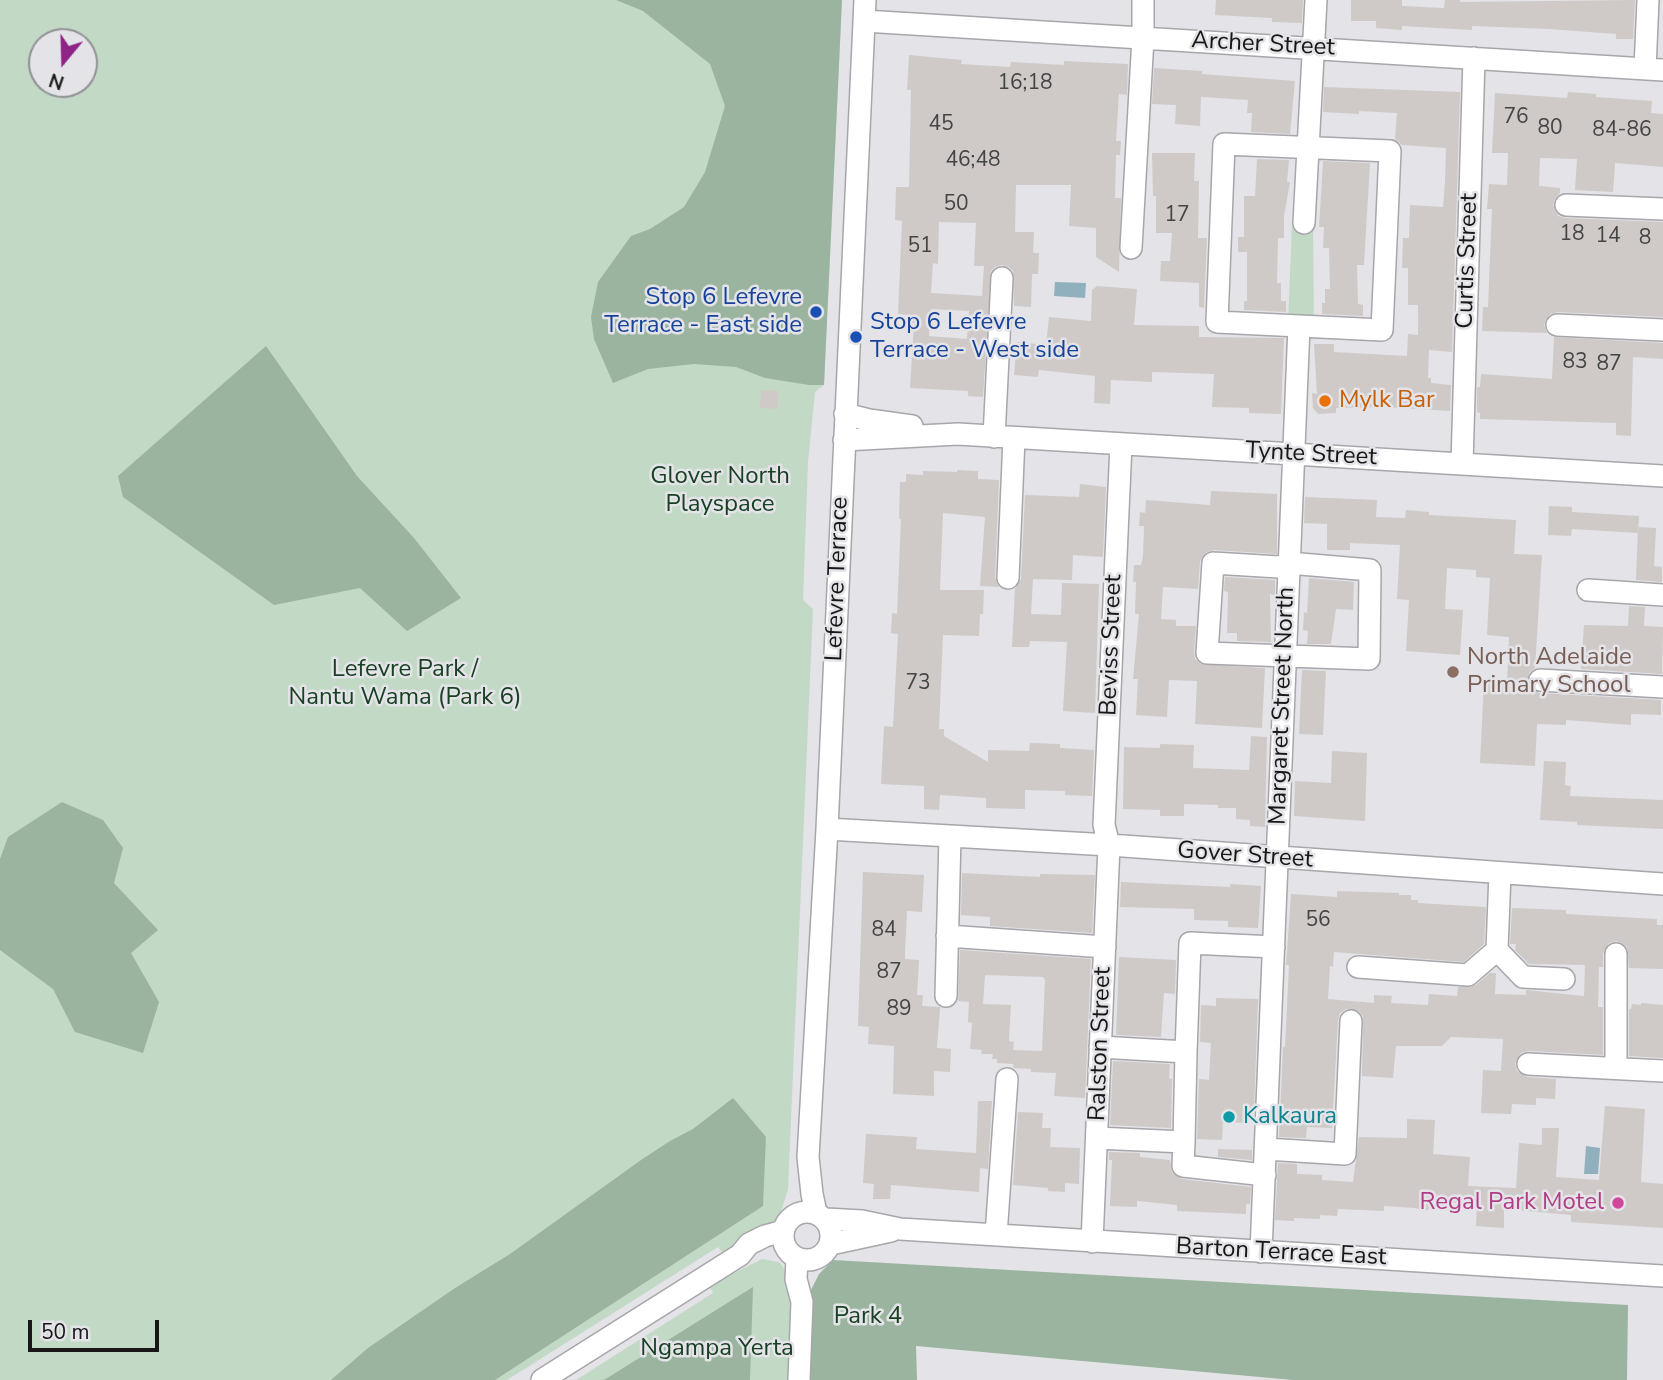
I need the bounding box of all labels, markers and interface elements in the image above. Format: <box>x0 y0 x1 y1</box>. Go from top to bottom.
street label: Archer Street <box>1191 27 1335 63</box>
north arrow <box>28 28 98 98</box>
text: N <box>46 66 68 96</box>
house number: 16;18 <box>997 71 1053 97</box>
house number: 76 <box>1503 105 1529 131</box>
house number: 45 <box>928 112 954 138</box>
house number: 80 <box>1537 116 1563 142</box>
house number: 84-86 <box>1592 118 1652 144</box>
house number: 46;48 <box>945 148 1001 174</box>
house number: 50 <box>943 192 969 218</box>
street label: Curtis Street <box>1451 193 1485 329</box>
house number: 17 <box>1164 203 1190 229</box>
house number: 18 <box>1559 222 1585 248</box>
house number: 14 <box>1595 224 1621 250</box>
house number: 8 <box>1639 226 1651 252</box>
house number: 51 <box>907 234 933 260</box>
place label: Stop 6 Lefevre Terrace - East side <box>604 284 802 340</box>
marker: Stop 6 Lefevre Terrace - East side <box>808 304 824 320</box>
place label: Stop 6 Lefevre Terrace - West side <box>870 309 1079 365</box>
marker: Stop 6 Lefevre Terrace - West side <box>848 329 864 345</box>
house number: 83 <box>1562 350 1588 376</box>
house number: 87 <box>1596 352 1622 378</box>
place label: Mylk Bar <box>1339 387 1435 415</box>
marker: Mylk Bar <box>1317 393 1333 409</box>
street label: Tynte Street <box>1245 437 1377 473</box>
park label: Glover North Playspace <box>650 463 790 519</box>
street label: Lefevre Terrace <box>821 496 855 662</box>
street label: Beviss Street <box>1095 574 1129 716</box>
street label: Margaret Street North <box>1264 586 1302 826</box>
place label: North Adelaide Primary School <box>1467 644 1632 700</box>
park label: Lefevre Park / Nantu Wama (Park 6) <box>288 656 522 712</box>
marker: North Adelaide Primary School <box>1445 664 1461 680</box>
house number: 73 <box>905 671 931 697</box>
street label: Gover Street <box>1176 837 1314 875</box>
house number: 56 <box>1305 908 1331 934</box>
house number: 84 <box>871 918 897 944</box>
house number: 87 <box>876 960 902 986</box>
street label: Ralston Street <box>1084 967 1118 1121</box>
house number: 89 <box>886 997 912 1023</box>
place label: Kalkaura <box>1243 1103 1337 1131</box>
marker: Kalkaura <box>1221 1109 1237 1125</box>
place label: Regal Park Motel <box>1419 1189 1604 1217</box>
marker: Regal Park Motel <box>1610 1195 1626 1211</box>
street label: Barton Terrace East <box>1175 1233 1387 1273</box>
park label: Park 4 <box>834 1303 902 1331</box>
scale bar <box>32 1306 163 1350</box>
text: 50 m <box>41 1318 90 1346</box>
park label: Ngampa Yerta <box>640 1335 794 1363</box>

